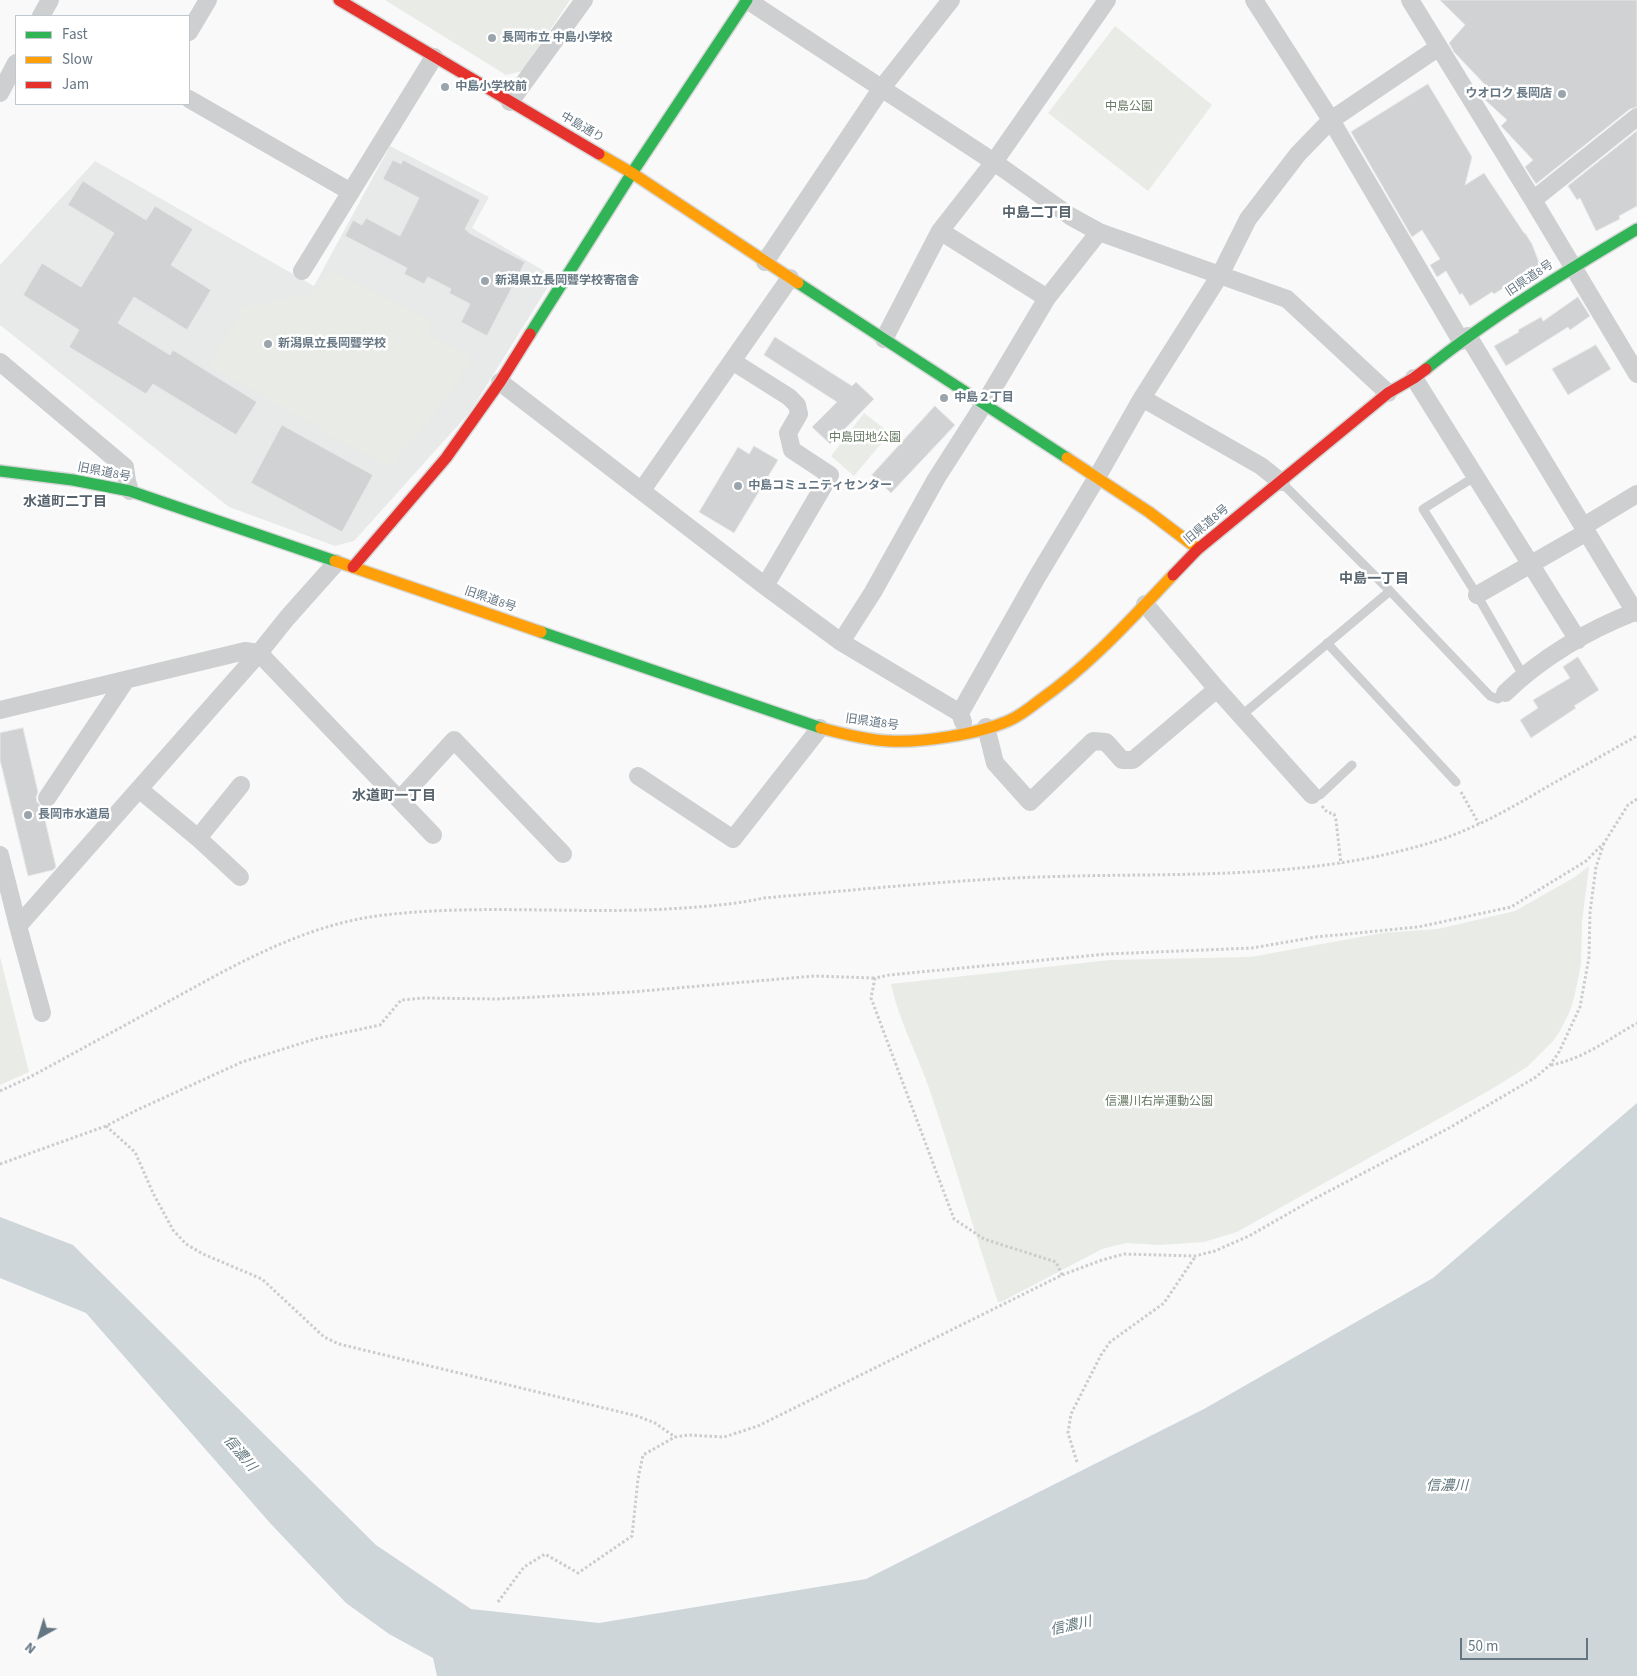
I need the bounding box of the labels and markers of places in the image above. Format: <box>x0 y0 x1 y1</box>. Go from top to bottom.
place label: 長岡市立 中島小学校 <box>502 31 612 45</box>
marker: 長岡市立 中島小学校 <box>486 32 498 44</box>
place label: 中島小学校前 <box>455 80 527 94</box>
marker: 中島小学校前 <box>439 81 451 93</box>
place label: ウオロク 長岡店 <box>1466 87 1552 101</box>
marker: ウオロク 長岡店 <box>1556 88 1568 100</box>
place label: 新潟県立長岡聾学校寄宿舎 <box>495 274 639 288</box>
marker: 新潟県立長岡聾学校寄宿舎 <box>479 275 491 287</box>
place label: 新潟県立長岡聾学校 <box>278 337 386 351</box>
marker: 新潟県立長岡聾学校 <box>262 338 274 350</box>
place label: 中島２丁目 <box>954 391 1014 405</box>
marker: 中島２丁目 <box>938 392 950 404</box>
place label: 中島コミュニティセンター <box>748 479 892 493</box>
marker: 中島コミュニティセンター <box>732 480 744 492</box>
place label: 長岡市水道局 <box>38 808 110 822</box>
marker: 長岡市水道局 <box>22 809 34 821</box>

